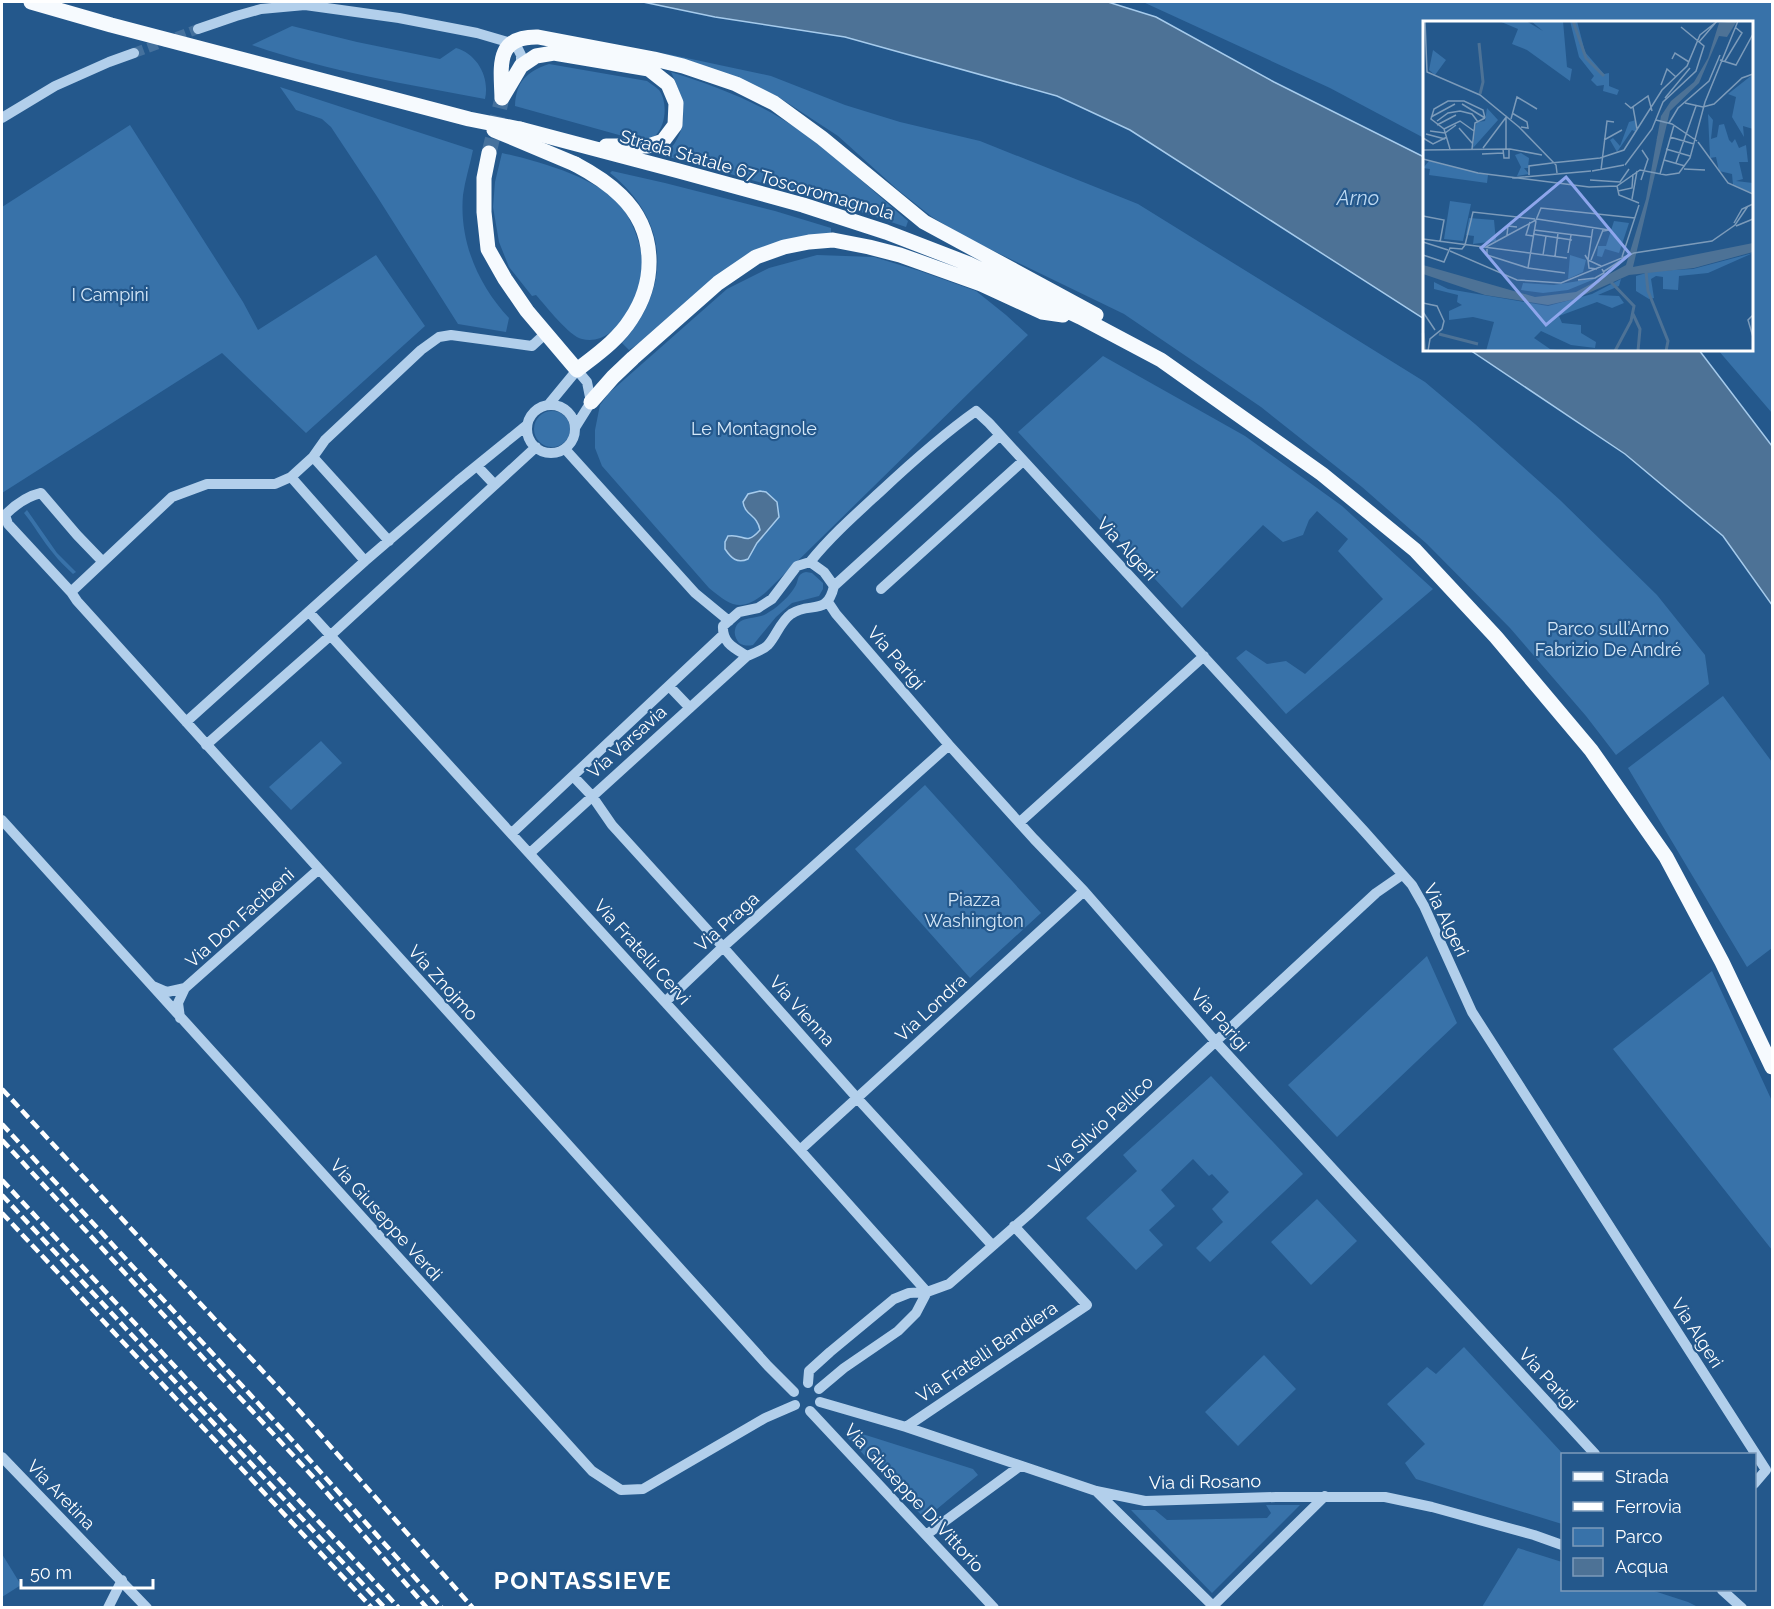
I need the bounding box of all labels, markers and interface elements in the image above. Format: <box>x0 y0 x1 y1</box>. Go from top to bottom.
inset map <box>1423 21 1753 351</box>
street label: Strada Statale 67 Toscoromagnola <box>618 125 897 224</box>
water label: Arno <box>1336 186 1379 210</box>
park label: I Campini <box>71 284 149 305</box>
park label: Le Montagnole <box>691 418 817 439</box>
street label: Via Algeri <box>1093 513 1162 585</box>
park label: Parco sull’Arno Fabrizio De André <box>1535 618 1682 660</box>
street label: Via Parigi <box>863 622 929 694</box>
street label: Via Varsavia <box>583 701 670 783</box>
street label: Via Don Facibeni <box>181 864 298 972</box>
street label: Via Algeri <box>1420 880 1473 960</box>
street label: Via Praga <box>690 887 763 956</box>
park label: Piazza Washington <box>924 889 1024 931</box>
street label: Via Fratelli Cervi <box>590 895 695 1008</box>
street label: Via Znojmo <box>404 941 483 1025</box>
street label: Via Londra <box>891 969 970 1046</box>
street label: Via Vienna <box>765 971 839 1050</box>
street label: Via Parigi <box>1187 984 1254 1055</box>
street label: Via Silvio Pellico <box>1044 1071 1157 1178</box>
street label: Via Giuseppe Verdi <box>326 1154 447 1285</box>
street label: Via Algeri <box>1667 1294 1728 1372</box>
street label: Via Fratelli Bandiera <box>912 1297 1061 1407</box>
street label: Via Parigi <box>1515 1343 1582 1414</box>
street label: Via Giuseppe Di Vittorio <box>840 1419 989 1576</box>
legend <box>1561 1453 1756 1591</box>
street label: Via Aretina <box>23 1455 100 1534</box>
text: Strada <box>1615 1466 1669 1487</box>
street label: Via di Rosano <box>1149 1470 1262 1493</box>
text: Ferrovia <box>1615 1496 1682 1517</box>
text: Parco <box>1615 1526 1663 1547</box>
scale bar <box>21 1552 153 1590</box>
text: Acqua <box>1615 1556 1668 1577</box>
text: 50 m <box>30 1562 72 1583</box>
district label: PONTASSIEVE <box>494 1566 672 1595</box>

